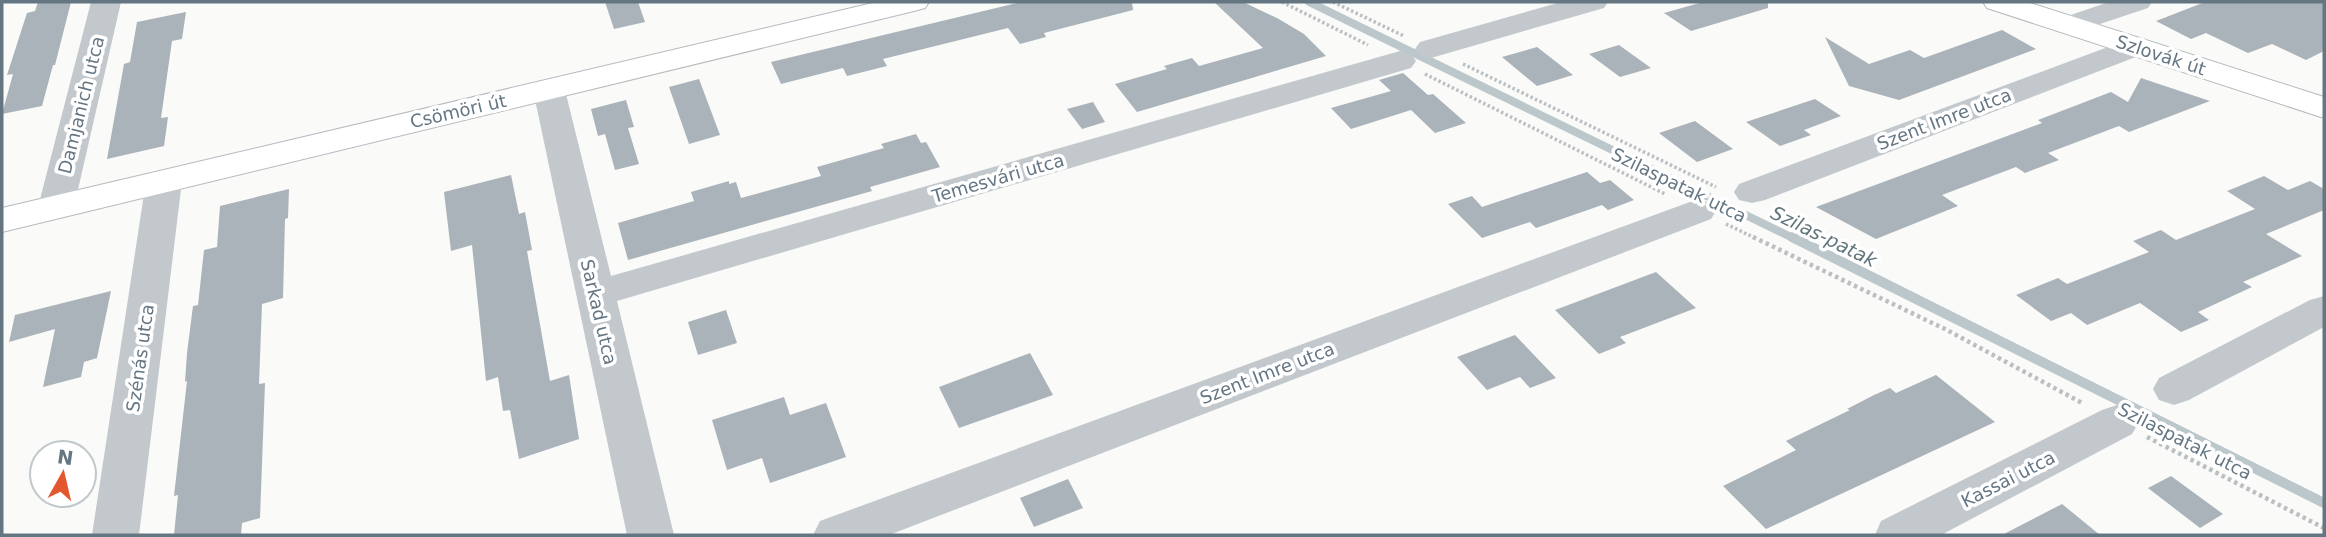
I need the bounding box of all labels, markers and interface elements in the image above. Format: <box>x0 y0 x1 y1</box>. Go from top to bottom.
street label: Szlovák út <box>2113 31 2209 79</box>
street label: Damjanich utca <box>54 34 108 176</box>
street label: Szent Imre utca <box>1874 84 2014 154</box>
street label: Csömöri út <box>408 90 508 132</box>
street label: Szilaspatak utca <box>1608 143 1750 227</box>
street label: Temesvári utca <box>929 149 1066 207</box>
water label: Szilas-patak <box>1768 201 1881 271</box>
street label: Sarkad utca <box>577 257 621 367</box>
street label: Szénás utca <box>122 303 158 413</box>
street label: Szent Imre utca <box>1197 338 1337 408</box>
street label: Szilaspatak utca <box>2115 398 2255 484</box>
north arrow <box>28 439 98 509</box>
text: N <box>56 445 75 469</box>
street label: Kassai utca <box>1958 446 2058 512</box>

